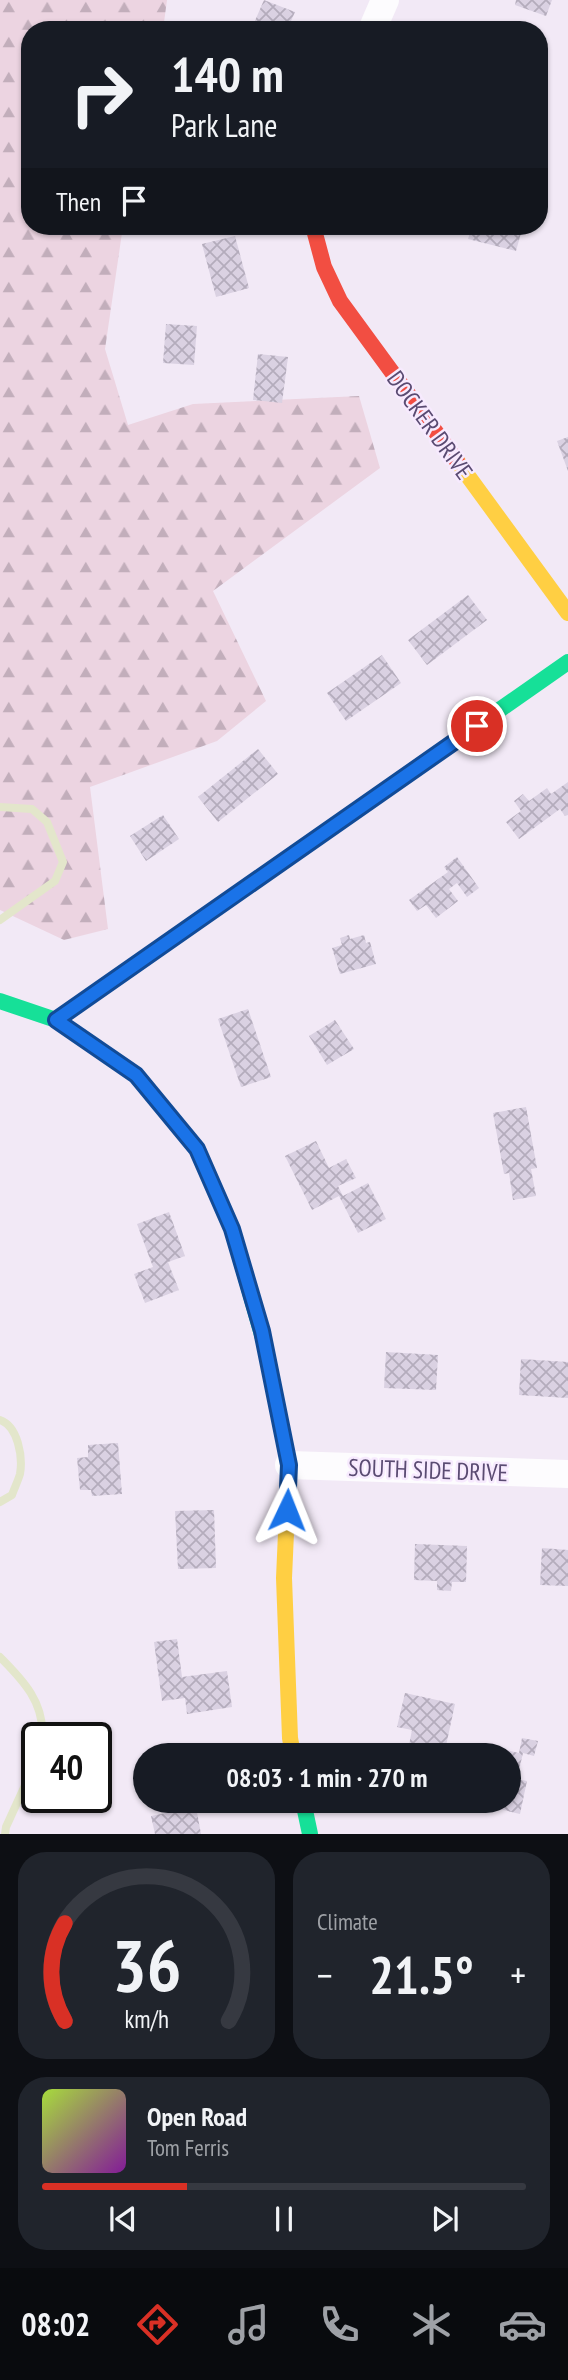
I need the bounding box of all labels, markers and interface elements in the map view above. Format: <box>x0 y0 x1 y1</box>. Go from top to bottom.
text: 140 m <box>171 42 284 106</box>
icon: right <box>56 49 147 140</box>
text: Park Lane <box>171 104 277 146</box>
icon: arrive <box>115 182 153 220</box>
text: Then <box>56 185 101 218</box>
street label: DOCKER DRIVE <box>380 365 480 485</box>
pin <box>447 696 507 756</box>
icon: arrive <box>458 707 496 745</box>
street label: SOUTH SIDE DRIVE <box>348 1452 508 1488</box>
position arrow <box>250 1473 324 1547</box>
speed limit sign: 40 <box>21 1722 112 1813</box>
text: 08:03 · 1 min · 270 m <box>227 1761 427 1794</box>
text: Climate <box>317 1907 378 1936</box>
text: 36 <box>112 1918 181 2012</box>
text: 21.5° <box>369 1941 474 2008</box>
text: − <box>317 1950 333 1999</box>
text: + <box>510 1950 526 1999</box>
text: km/h <box>124 2003 169 2035</box>
text: Open Road <box>147 2100 247 2133</box>
text: Tom Ferris <box>147 2133 229 2162</box>
icon: previous <box>104 2200 142 2238</box>
icon: pause <box>265 2200 303 2238</box>
icon: next <box>426 2200 464 2238</box>
icon: directions <box>133 2300 182 2349</box>
icon: music <box>224 2300 273 2349</box>
icon: phone <box>315 2300 364 2349</box>
icon: climate <box>407 2300 456 2349</box>
icon: car <box>498 2300 547 2349</box>
text: 08:02 <box>21 2303 90 2345</box>

